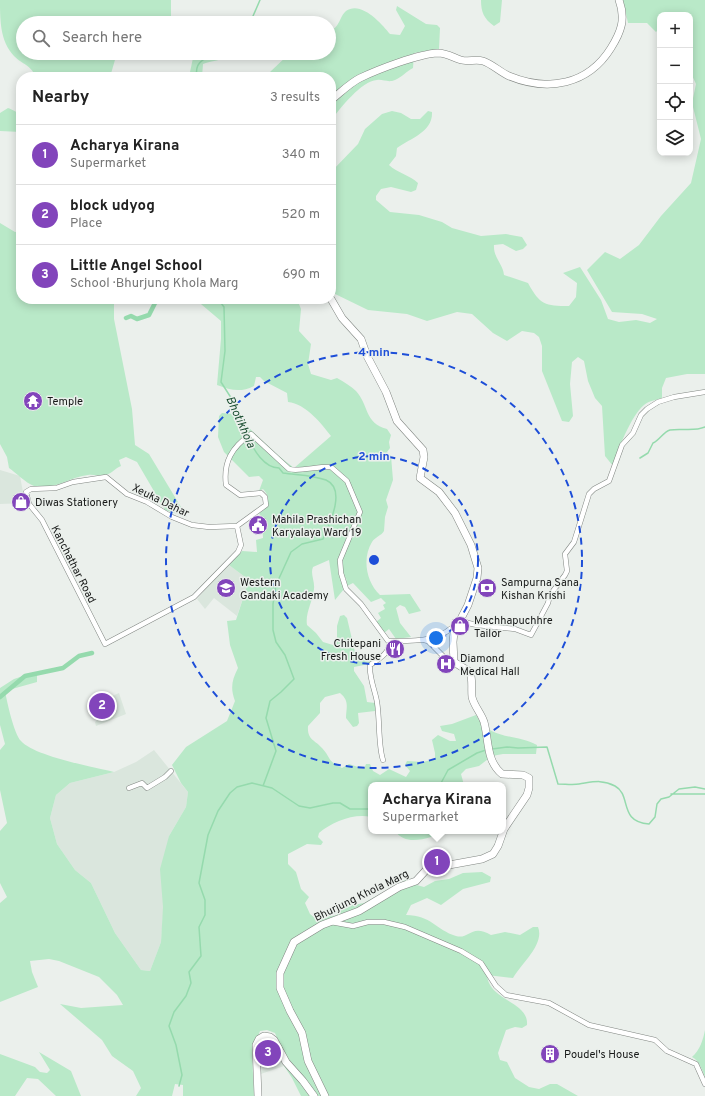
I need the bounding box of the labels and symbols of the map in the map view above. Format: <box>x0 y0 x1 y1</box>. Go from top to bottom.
text: 4 min <box>358 345 390 361</box>
temple icon: Temple <box>22 390 44 412</box>
water label: Bhotikhola <box>221 394 259 452</box>
place label: Temple <box>47 395 83 409</box>
text: 2 min <box>358 449 390 465</box>
street label: Xeuka Dahar <box>130 481 192 521</box>
shop icon: Diwas Stationery <box>10 491 32 513</box>
place label: Diwas Stationery <box>35 496 118 510</box>
place label: Mahila Prashichan Karyalaya Ward 19 <box>272 513 362 540</box>
public building icon: Mahila Prashichan Karyalaya Ward 19 <box>247 514 269 536</box>
street label: Kanchathar Road <box>48 523 99 606</box>
centre of rings <box>367 553 381 567</box>
place label: Western Gandaki Academy <box>240 576 329 603</box>
place label: Sampurna Sana Kishan Krishi <box>501 576 579 603</box>
school or university icon: Western Gandaki Academy <box>215 577 237 599</box>
bank icon: Sampurna Sana Kishan Krishi <box>476 577 498 599</box>
place label: Machhapuchhre Tailor <box>474 614 553 641</box>
shop icon: Machhapuchhre Tailor <box>449 615 471 637</box>
your location <box>426 628 446 648</box>
place label: Chitepani Fresh House <box>321 637 381 664</box>
restaurant icon: Chitepani Fresh House <box>384 638 406 660</box>
place label: Diamond Medical Hall <box>460 652 520 679</box>
hospital icon: Diamond Medical Hall <box>435 653 457 675</box>
pin: 2 <box>89 691 115 721</box>
pin: 1 <box>424 847 450 877</box>
street label: Bhurjung Khola Marg <box>312 867 411 925</box>
pin: 3 <box>255 1038 281 1068</box>
building icon: Poudel's House <box>539 1043 561 1065</box>
place label: Poudel's House <box>564 1048 639 1062</box>

